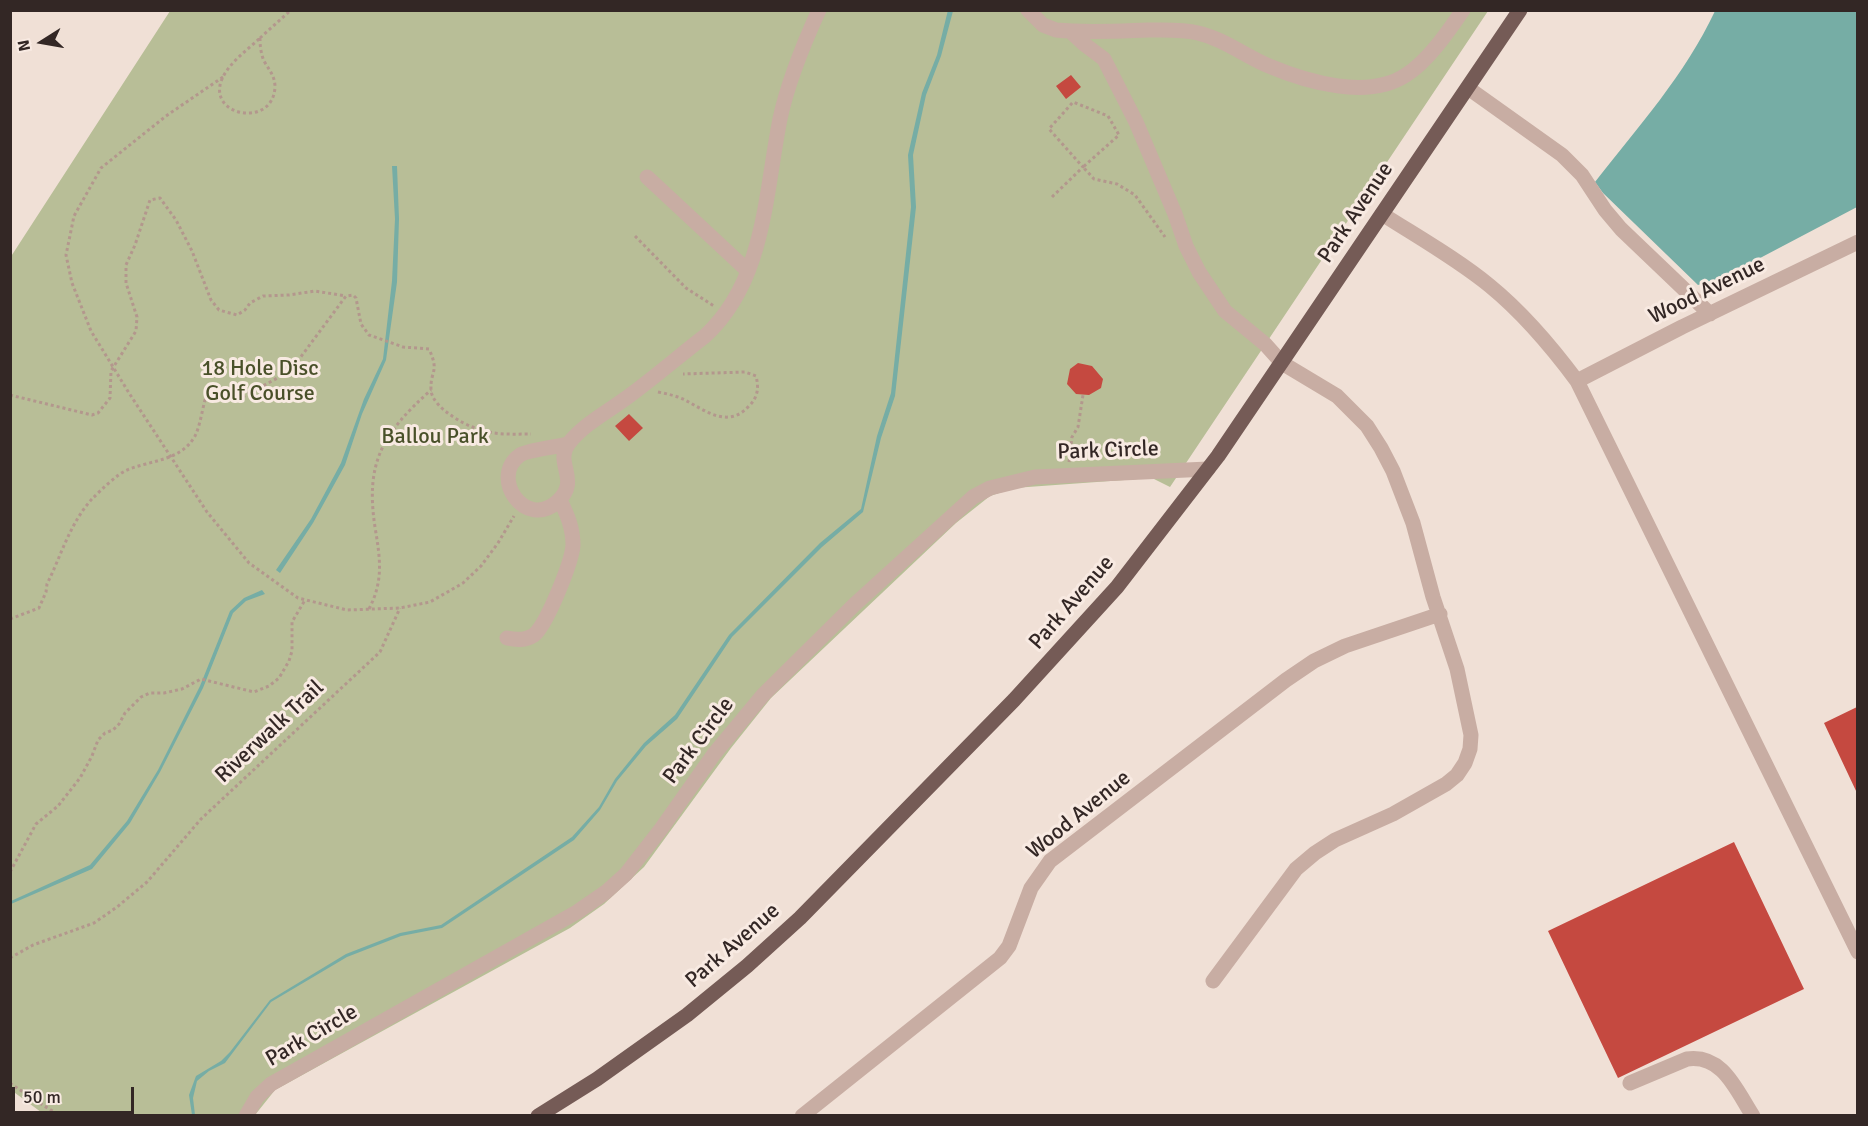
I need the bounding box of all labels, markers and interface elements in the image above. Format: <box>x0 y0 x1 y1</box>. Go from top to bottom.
north arrow <box>12 12 72 72</box>
text: N <box>13 38 35 53</box>
street label: Park Avenue <box>1313 158 1399 268</box>
street label: Wood Avenue <box>1645 252 1769 330</box>
park label: 18 Hole Disc Golf Course <box>201 356 319 408</box>
park label: Ballou Park <box>381 424 489 450</box>
street label: Park Circle <box>1057 436 1159 466</box>
street label: Park Avenue <box>1024 551 1120 655</box>
street label: Riverwalk Trail <box>210 675 330 789</box>
street label: Park Circle <box>658 692 740 790</box>
street label: Wood Avenue <box>1022 765 1136 865</box>
street label: Park Avenue <box>681 898 785 994</box>
street label: Park Circle <box>261 999 363 1073</box>
scale bar <box>15 1075 136 1113</box>
text: 50 m <box>23 1086 61 1108</box>

